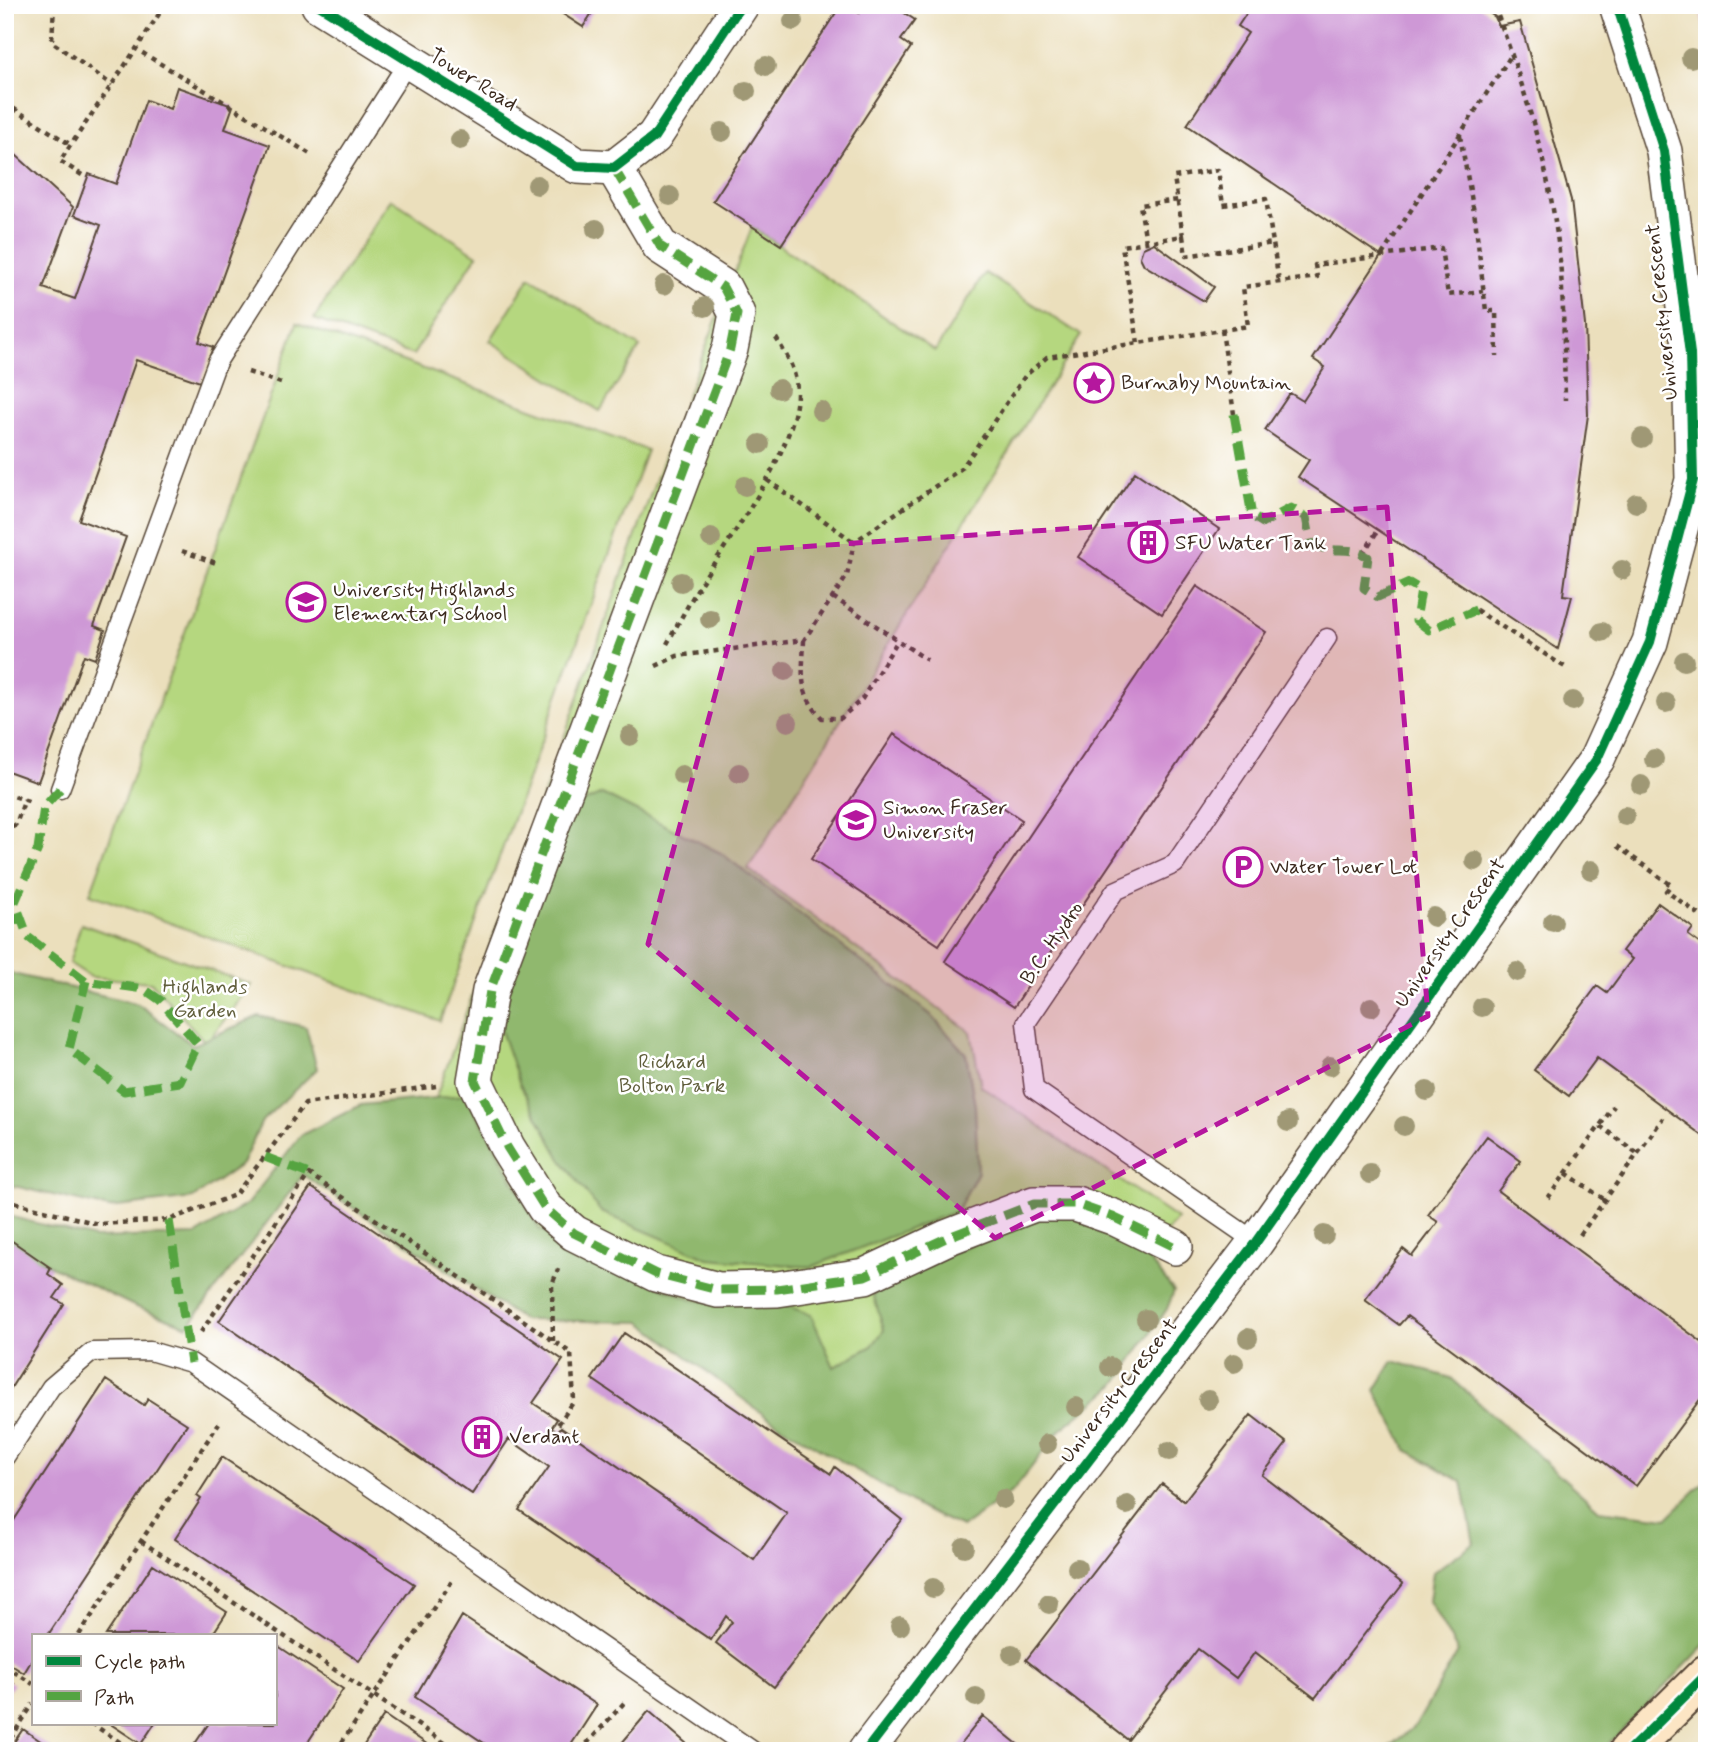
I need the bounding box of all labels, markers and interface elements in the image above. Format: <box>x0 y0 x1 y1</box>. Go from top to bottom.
street label: Tower Road <box>423 42 523 118</box>
street label: University Crescent <box>1639 222 1685 402</box>
place icon: Burnaby Mountain <box>1073 362 1115 404</box>
place label: Burnaby Mountain <box>1121 369 1292 397</box>
building icon: SFU Water Tank <box>1127 522 1169 564</box>
place label: SFU Water Tank <box>1175 529 1327 557</box>
place label: University Highlands Elementary School <box>333 576 515 628</box>
school or university icon: University Highlands Elementary School <box>285 581 327 623</box>
place label: Simon Fraser University <box>883 794 1007 846</box>
school or university icon: Simon Fraser University <box>835 799 877 841</box>
parking icon: Water Tower Lot <box>1222 846 1264 888</box>
street label: University Crescent <box>1388 852 1512 1014</box>
place label: Water Tower Lot <box>1270 853 1417 881</box>
street label: B.C. Hydro <box>1014 896 1090 990</box>
park label: Highlands Garden <box>162 973 248 1025</box>
park label: Richard Bolton Park <box>619 1048 726 1100</box>
street label: University Crescent <box>1053 1312 1185 1469</box>
building icon: Verdant <box>461 1416 503 1458</box>
place label: Verdant <box>509 1423 580 1451</box>
legend <box>32 1634 276 1724</box>
text: Cycle path <box>94 1648 185 1676</box>
text: Path <box>94 1684 134 1712</box>

